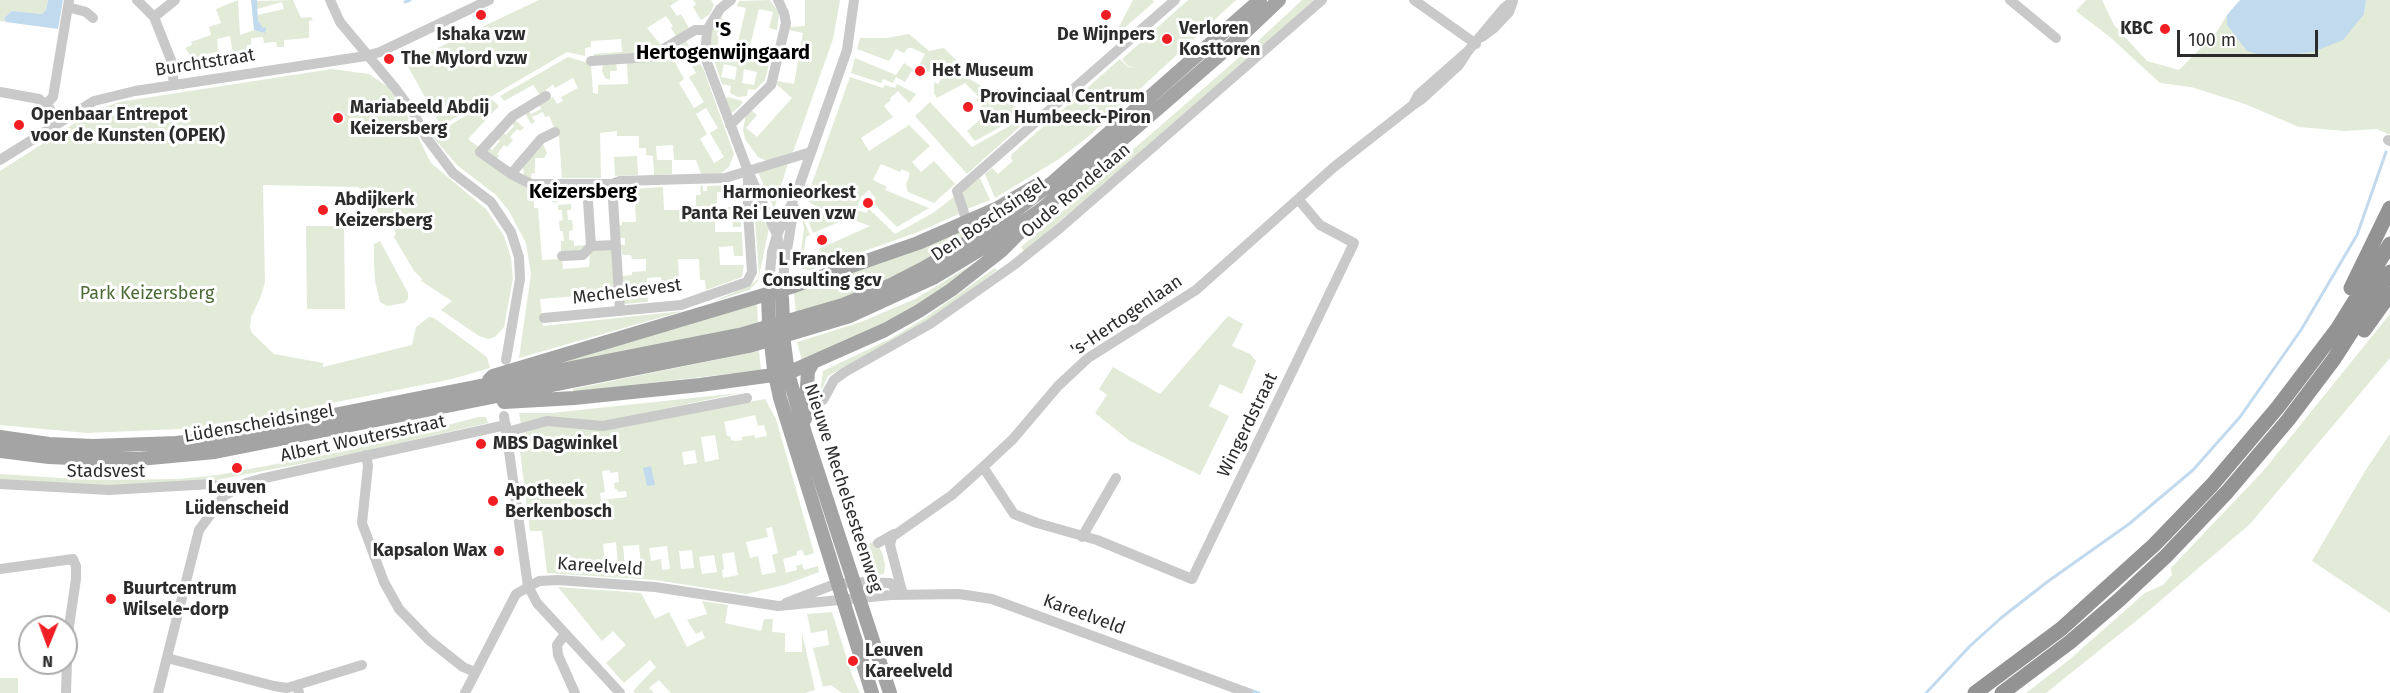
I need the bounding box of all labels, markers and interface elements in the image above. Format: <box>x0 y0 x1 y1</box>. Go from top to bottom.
marker: Ishaka vzw <box>474 8 488 22</box>
marker: De Wijnpers <box>1099 8 1113 22</box>
district label: 'S Hertogenwijngaard <box>636 18 810 65</box>
place label: Verloren Kosttoren <box>1179 18 1260 60</box>
place label: KBC <box>2120 18 2153 40</box>
scale bar <box>2180 18 2321 56</box>
marker: KBC <box>2158 22 2172 36</box>
place label: Ishaka vzw <box>437 24 525 46</box>
place label: De Wijnpers <box>1057 24 1155 46</box>
text: 100 m <box>2188 29 2236 51</box>
marker: Verloren Kosttoren <box>1160 32 1174 46</box>
street label: Burchtstraat <box>154 44 256 82</box>
place label: The Mylord vzw <box>401 48 527 70</box>
marker: The Mylord vzw <box>382 52 396 66</box>
place label: Het Museum <box>932 60 1034 82</box>
marker: Het Museum <box>913 64 927 78</box>
place label: Provinciaal Centrum Van Humbeeck-Piron <box>980 86 1151 128</box>
place label: Mariabeeld Abdij Keizersberg <box>350 97 489 140</box>
marker: Provinciaal Centrum Van Humbeeck-Piron <box>961 100 975 114</box>
place label: Openbaar Entrepot voor de Kunsten (OPEK) <box>31 104 225 146</box>
marker: Mariabeeld Abdij Keizersberg <box>331 111 345 125</box>
marker: Openbaar Entrepot voor de Kunsten (OPEK) <box>12 118 26 132</box>
street label: Oude Rondelaan <box>1017 139 1135 243</box>
street label: Den Boschsingel <box>927 174 1051 266</box>
district label: Keizersberg <box>529 180 637 204</box>
place label: Harmonieorkest Panta Rei Leuven vzw <box>681 182 856 224</box>
place label: Abdijkerk Keizersberg <box>335 189 432 232</box>
marker: Harmonieorkest Panta Rei Leuven vzw <box>861 196 875 210</box>
marker: Abdijkerk Keizersberg <box>316 203 330 217</box>
marker: L Francken Consulting gcv <box>815 233 829 247</box>
place label: L Francken Consulting gcv <box>762 249 882 292</box>
street label: 's-Hertogenlaan <box>1067 271 1187 361</box>
street label: Mechelsevest <box>571 275 683 309</box>
park label: Park Keizersberg <box>80 283 214 305</box>
street label: Wingerdstraat <box>1213 369 1283 481</box>
street label: Nieuwe Mechelsesteenweg <box>799 381 887 595</box>
street label: Lüdenscheidsingel <box>182 400 336 448</box>
street label: Albert Woutersstraat <box>279 411 447 467</box>
place label: MBS Dagwinkel <box>493 433 618 455</box>
marker: MBS Dagwinkel <box>474 437 488 451</box>
street label: Stadsvest <box>67 461 145 483</box>
marker: Leuven Lüdenscheid <box>230 461 244 475</box>
place label: Leuven Lüdenscheid <box>185 477 289 520</box>
place label: Apotheek Berkenbosch <box>505 480 612 522</box>
marker: Apotheek Berkenbosch <box>486 494 500 508</box>
place label: Kapsalon Wax <box>373 540 487 562</box>
marker: Kapsalon Wax <box>492 544 506 558</box>
street label: Kareelveld <box>556 553 644 581</box>
place label: Buurtcentrum Wilsele-dorp <box>123 578 237 620</box>
street label: Kareelveld <box>1040 590 1128 640</box>
marker: Buurtcentrum Wilsele-dorp <box>104 592 118 606</box>
north arrow <box>18 615 78 675</box>
place label: Leuven Kareelveld <box>865 640 953 682</box>
text: N <box>42 652 53 671</box>
marker: Leuven Kareelveld <box>846 654 860 668</box>

